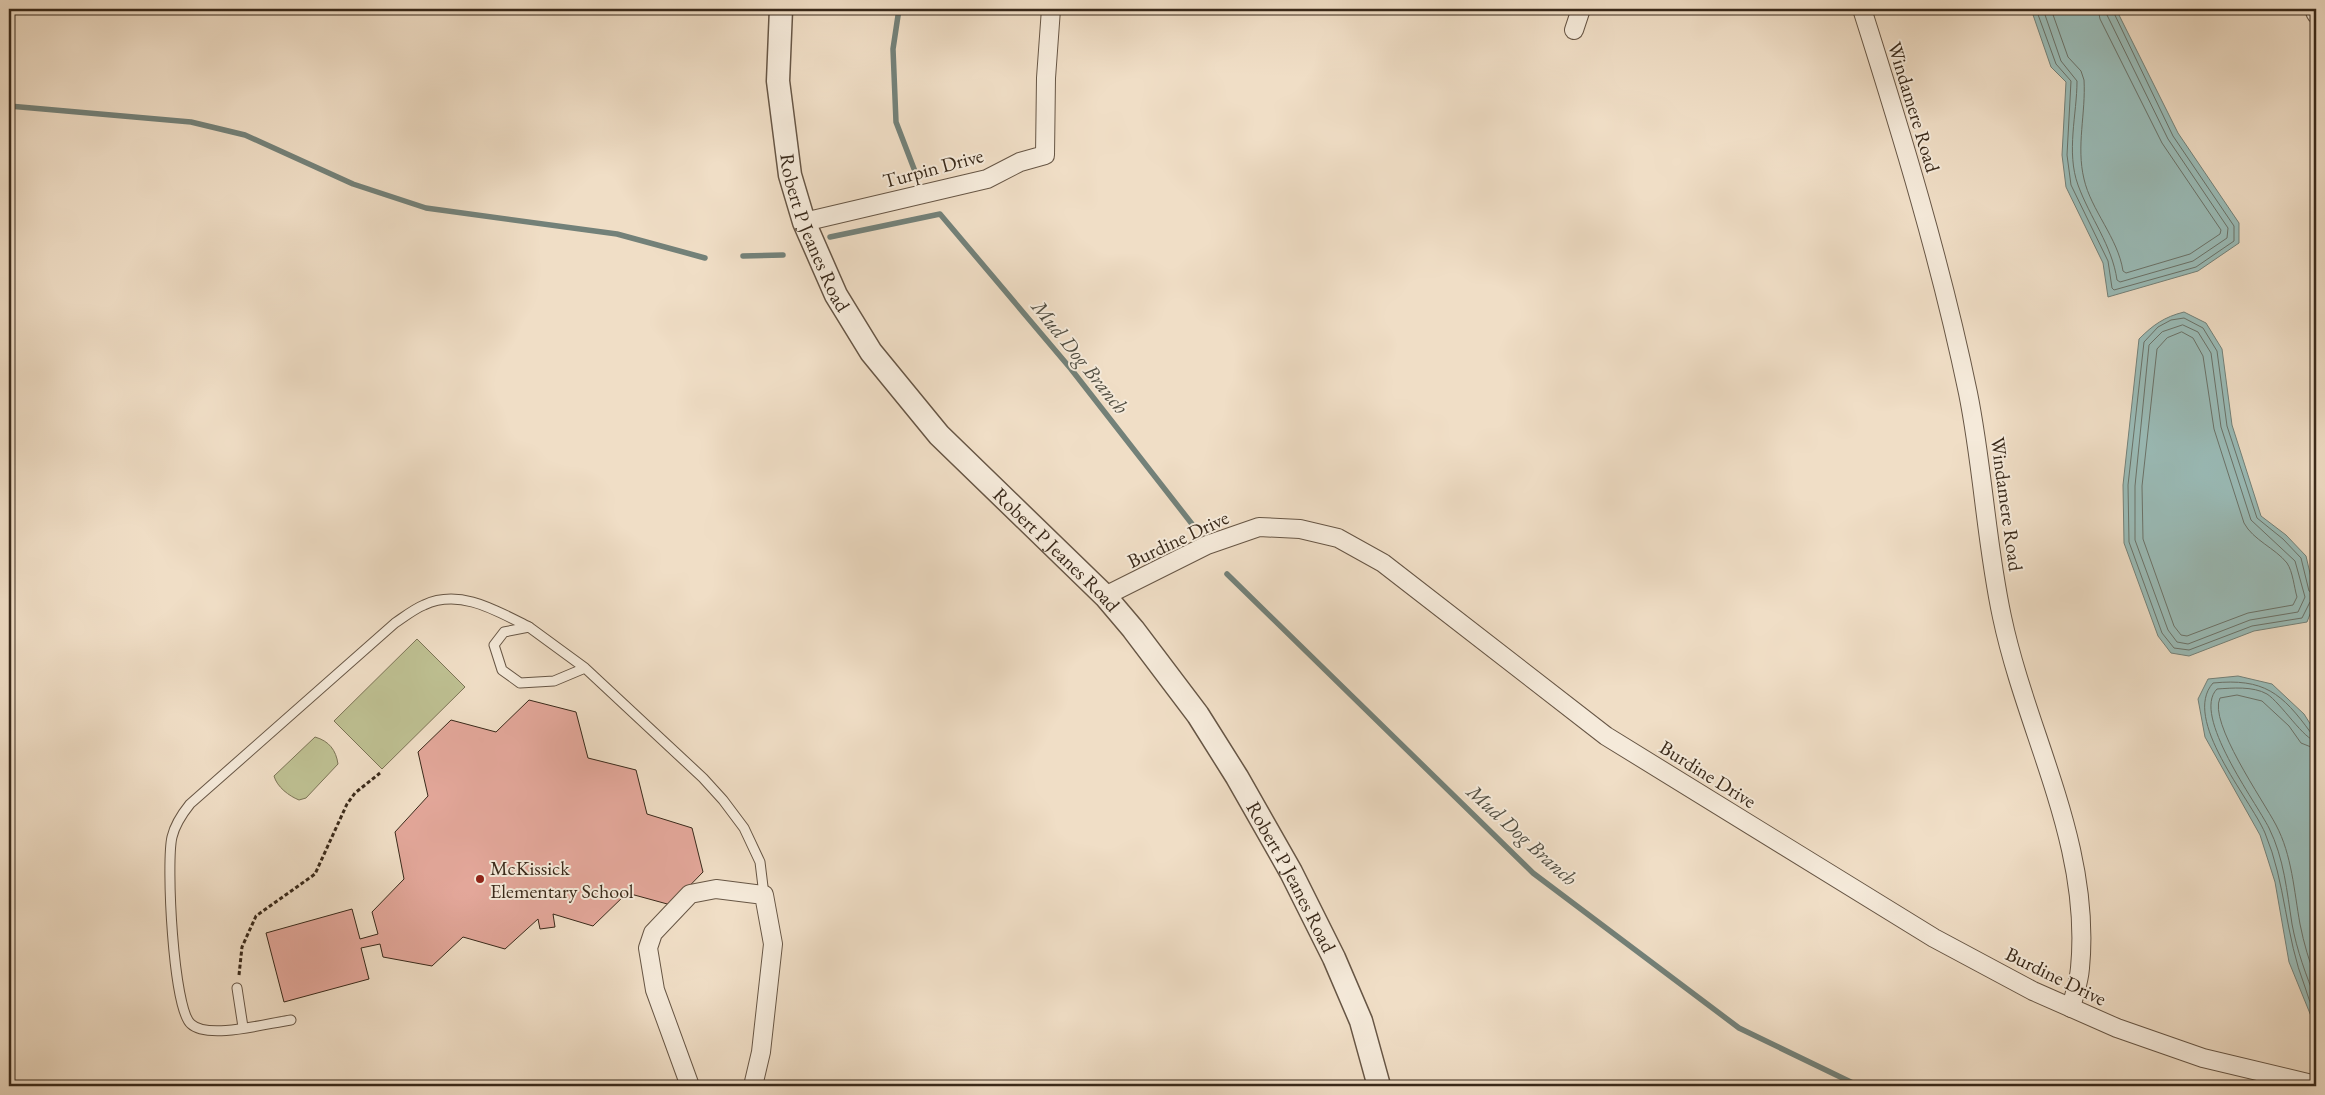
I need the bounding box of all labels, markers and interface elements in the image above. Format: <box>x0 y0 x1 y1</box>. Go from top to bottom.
street label: Windamere Road <box>1882 39 1946 176</box>
street label: Turpin Drive <box>880 142 986 194</box>
street label: Robert P Jeanes Road <box>774 152 857 317</box>
water label: Mud Dog Branch <box>1025 293 1135 419</box>
street label: Windamere Road <box>1985 435 2029 574</box>
street label: Robert P Jeanes Road <box>988 482 1126 618</box>
street label: Burdine Drive <box>1123 504 1233 574</box>
street label: Burdine Drive <box>1655 734 1761 814</box>
water label: Mud Dog Branch <box>1460 777 1583 891</box>
street label: Robert P Jeanes Road <box>1240 797 1342 957</box>
place label: McKissick Elementary School <box>490 855 634 904</box>
marker: McKissick Elementary School <box>474 873 486 885</box>
street label: Burdine Drive <box>2001 940 2111 1012</box>

